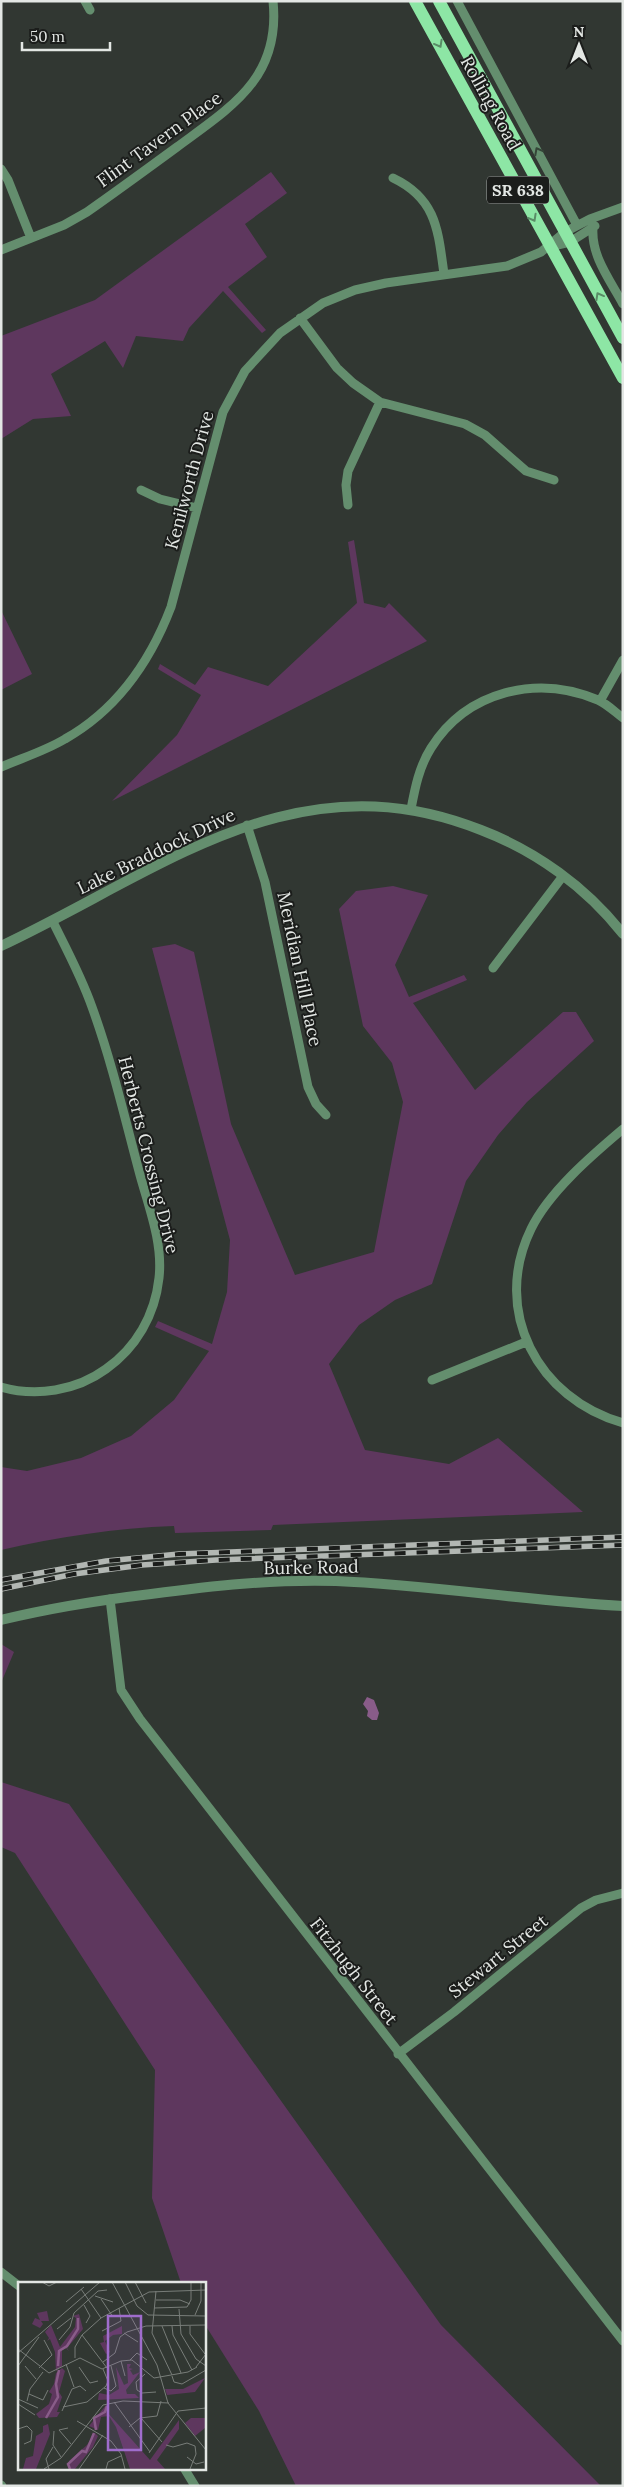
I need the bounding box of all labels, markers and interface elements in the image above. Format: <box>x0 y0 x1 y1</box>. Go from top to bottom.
scale bar <box>22 20 110 52</box>
north arrow <box>554 20 604 70</box>
text: N <box>574 23 585 41</box>
text: 50 m <box>30 27 65 46</box>
one-way arrow <box>433 39 443 48</box>
street label: Rolling Road <box>456 52 526 154</box>
street label: Flint Tavern Place <box>92 86 226 192</box>
one-way arrow <box>534 148 544 157</box>
road number: SR 638 <box>487 176 549 204</box>
one-way arrow <box>527 212 537 221</box>
one-way arrow <box>596 292 606 301</box>
street label: Kenilworth Drive <box>159 408 219 552</box>
street label: Lake Braddock Drive <box>73 803 239 899</box>
street label: Meridian Hill Place <box>272 890 328 1049</box>
street label: Herberts Crossing Drive <box>113 1054 185 1256</box>
street label: Burke Road <box>263 1555 359 1579</box>
street label: Stewart Street <box>444 1909 552 2003</box>
street label: Fitzhugh Street <box>305 1913 403 2029</box>
inset map <box>18 2282 205 2470</box>

